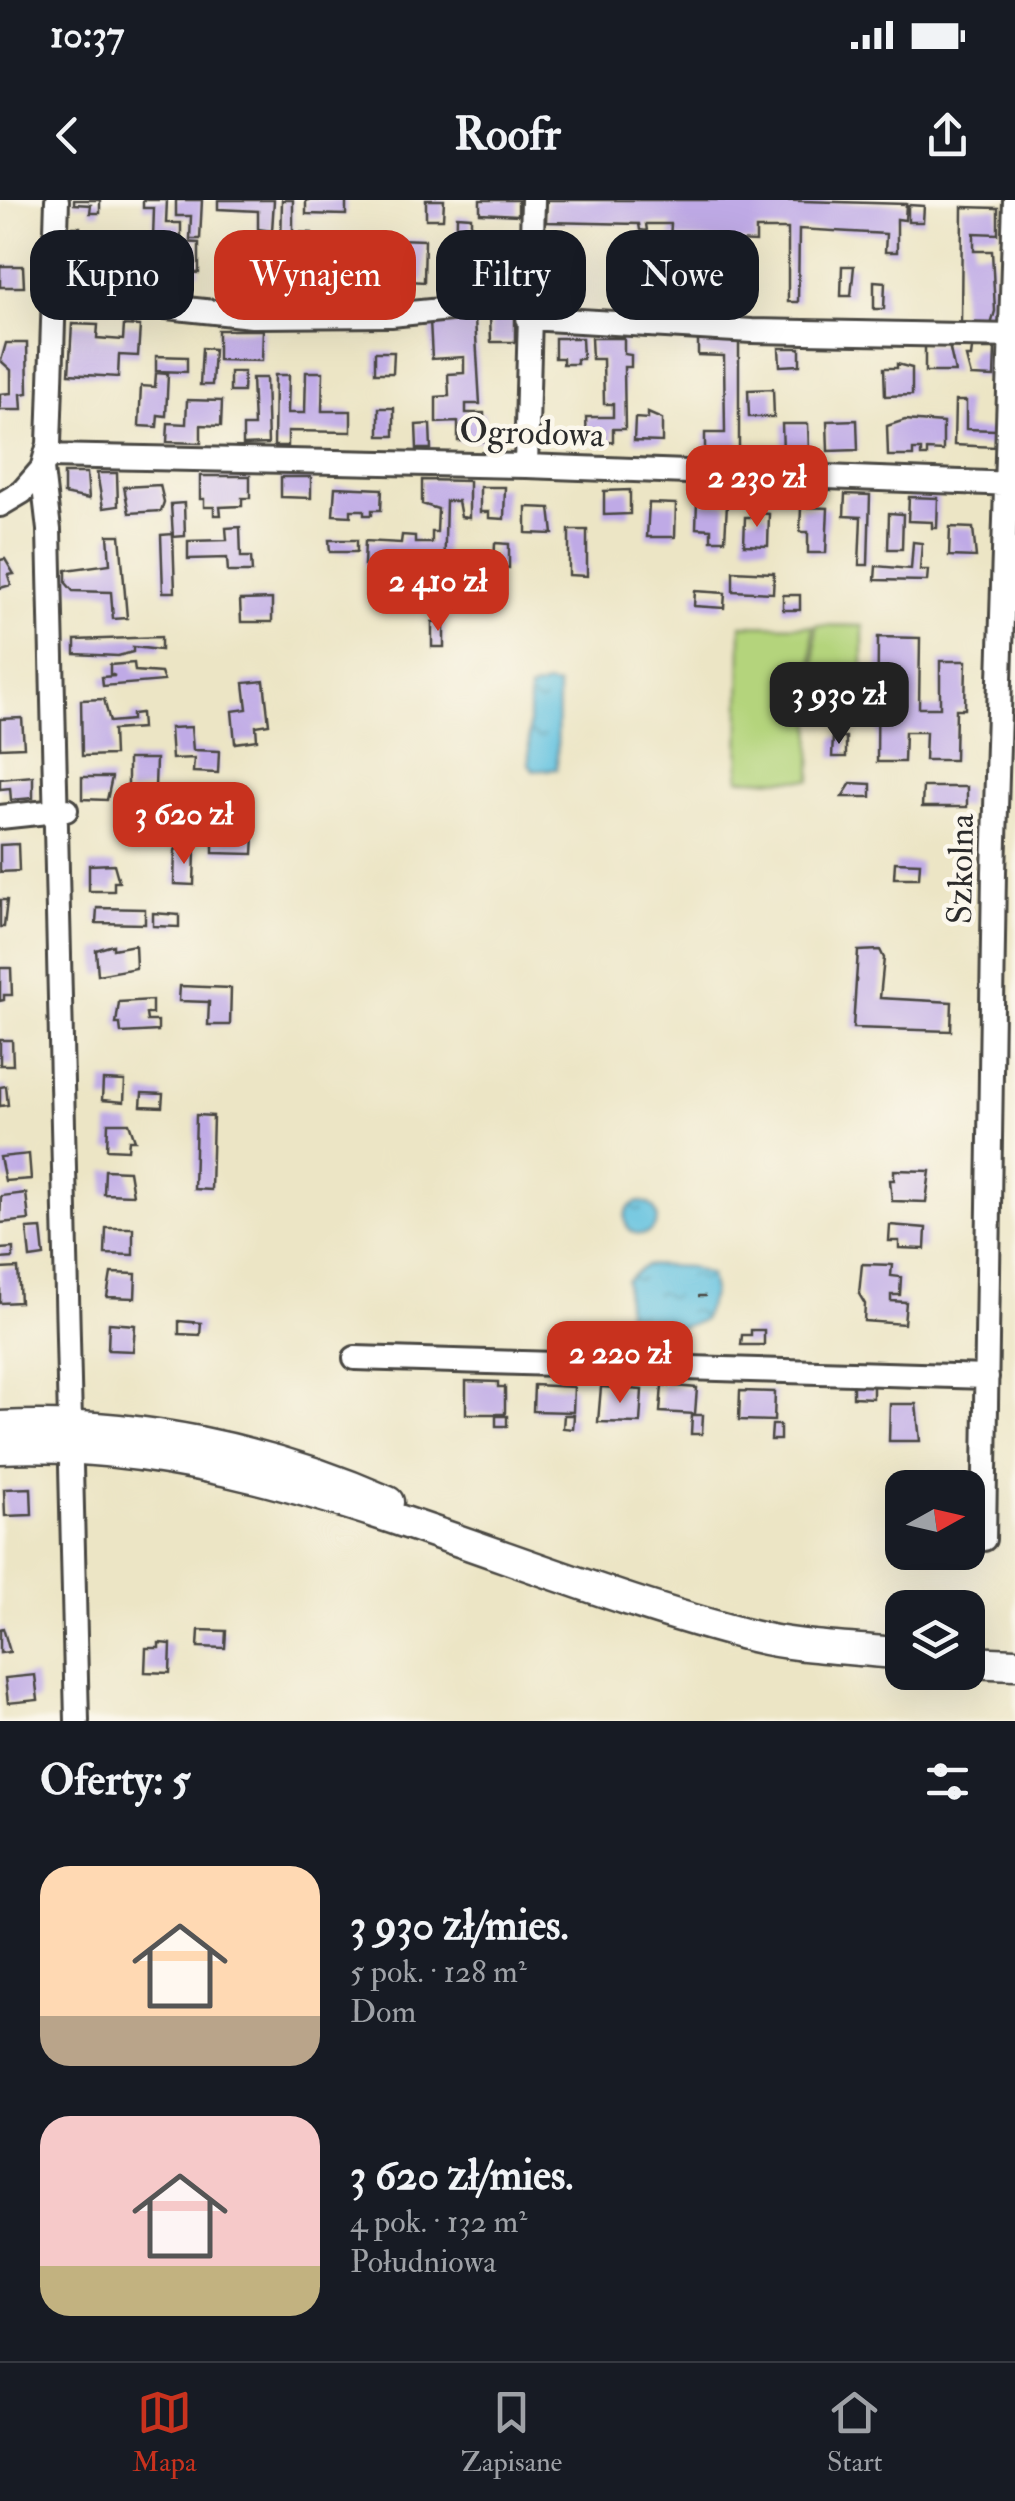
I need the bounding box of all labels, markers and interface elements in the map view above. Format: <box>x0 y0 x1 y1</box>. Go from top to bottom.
text: 10:37 <box>50 11 124 59</box>
text: Roofr <box>454 107 561 163</box>
icon: back <box>40 108 95 163</box>
icon: share <box>920 108 975 163</box>
chip: Kupno <box>30 230 194 320</box>
chip: Wynajem <box>214 230 416 320</box>
chip: Filtry <box>436 230 586 320</box>
chip: Nowe <box>606 230 759 320</box>
street label: Ogrodowa <box>459 408 606 458</box>
pin: 2 230 zł <box>654 445 860 530</box>
text: 2 230 zł <box>708 457 806 497</box>
pin: 2 410 zł <box>335 549 541 634</box>
text: 2 410 zł <box>389 561 487 601</box>
pin: 3 930 zł <box>736 662 942 747</box>
text: 3 930 zł <box>792 674 886 714</box>
pin: 3 620 zł <box>81 782 287 867</box>
text: 3 620 zł <box>135 794 233 834</box>
street label: Szkolna <box>938 813 984 925</box>
pin: 2 220 zł <box>517 1321 723 1406</box>
text: 2 220 zł <box>569 1333 671 1373</box>
north arrow <box>885 1470 985 1570</box>
map controls <box>885 1470 985 1690</box>
button: layers <box>885 1590 985 1690</box>
icon: filters <box>920 1754 975 1809</box>
text: Oferty: 5 <box>40 1755 191 1807</box>
text: 3 930 zł/mies. <box>350 1900 569 1952</box>
icon: home <box>120 1906 240 2026</box>
text: 5 pok. · 128 m² <box>350 1952 527 1992</box>
text: Dom <box>350 1992 416 2032</box>
text: 3 620 zł/mies. <box>350 2150 573 2202</box>
icon: home <box>120 2156 240 2276</box>
text: 4 pok. · 132 m² <box>350 2202 527 2242</box>
text: Południowa <box>350 2242 496 2282</box>
tab: Mapa <box>132 2385 196 2480</box>
tab: Zapisane <box>461 2385 562 2480</box>
tab: Start <box>827 2385 883 2480</box>

